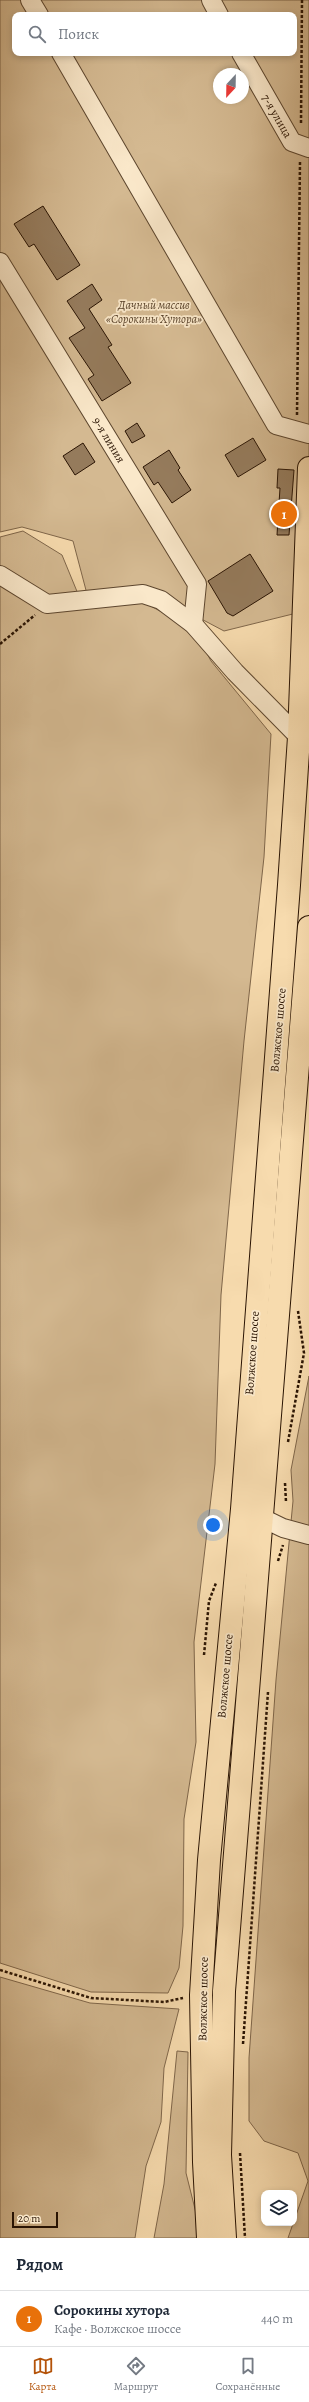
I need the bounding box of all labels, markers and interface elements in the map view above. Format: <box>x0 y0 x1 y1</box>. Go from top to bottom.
search box <box>12 12 297 56</box>
icon: search <box>26 23 48 45</box>
text: Поиск <box>58 24 99 44</box>
north arrow <box>213 68 249 104</box>
street label: 7-я улица <box>258 91 296 141</box>
park label: Дачный массив «Сорокины Хутора» <box>106 297 202 327</box>
street label: 9-я линия <box>89 414 129 466</box>
pin: 1 <box>271 499 297 529</box>
street label: Волжское шоссе <box>266 987 290 1073</box>
street label: Волжское шоссе <box>241 1310 263 1396</box>
your location <box>203 1515 223 1535</box>
street label: Волжское шоссе <box>213 1633 237 1719</box>
street label: Волжское шоссе <box>194 1957 212 2041</box>
map controls <box>261 2190 297 2226</box>
button: layers <box>261 2190 297 2226</box>
scale bar <box>12 2210 58 2229</box>
text: 20 m <box>18 2211 40 2226</box>
text: Рядом <box>16 2253 63 2276</box>
text: Сорокины хутора <box>54 2300 170 2320</box>
text: 1 <box>27 2310 31 2327</box>
text: 440 m <box>261 2310 293 2327</box>
text: Кафе · Волжское шоссе <box>54 2320 181 2337</box>
tab: Карта <box>29 2355 56 2394</box>
tab: Маршрут <box>114 2355 158 2394</box>
tab: Сохранённые <box>215 2355 280 2394</box>

